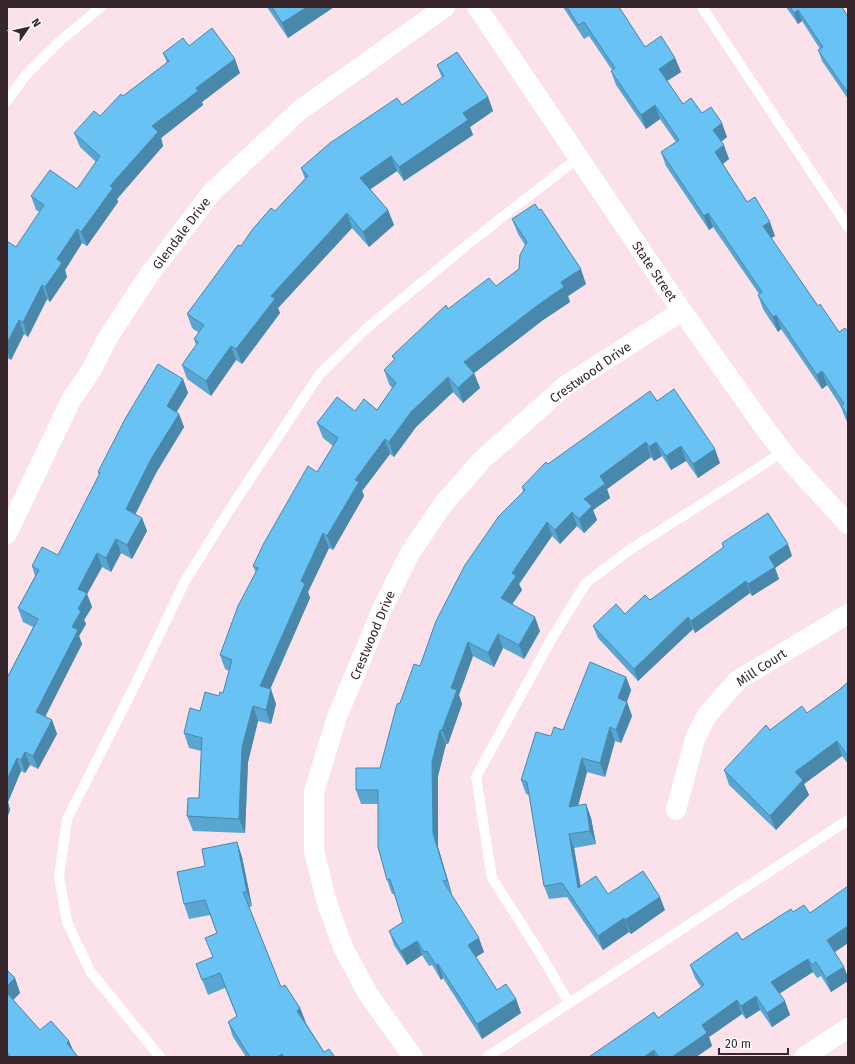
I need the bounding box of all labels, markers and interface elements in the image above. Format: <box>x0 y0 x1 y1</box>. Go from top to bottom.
north arrow <box>8 8 48 48</box>
text: N <box>28 16 43 29</box>
street label: Glendale Drive <box>149 194 213 272</box>
street label: State Street <box>629 238 680 304</box>
street label: Crestwood Drive <box>547 339 634 406</box>
street label: Crestwood Drive <box>347 588 398 682</box>
street label: Mill Court <box>733 646 789 689</box>
scale bar <box>719 1030 788 1056</box>
text: 20 m <box>725 1037 751 1051</box>

